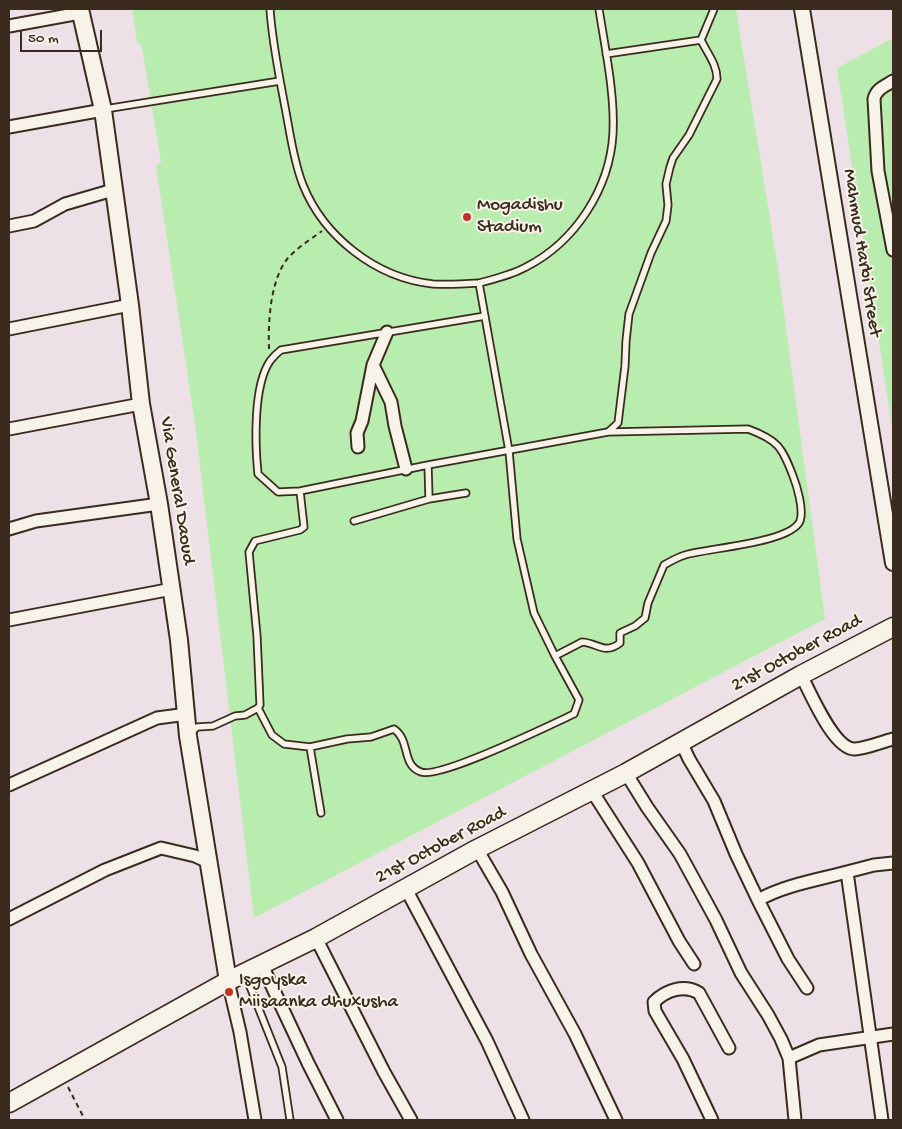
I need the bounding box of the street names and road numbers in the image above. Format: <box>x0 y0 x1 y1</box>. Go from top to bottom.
street label: Mahmud Harbi Street <box>836 168 886 338</box>
street label: Via General Daoud <box>153 416 199 566</box>
street label: 21st October Road <box>728 610 866 698</box>
street label: 21st October Road <box>372 802 510 890</box>

